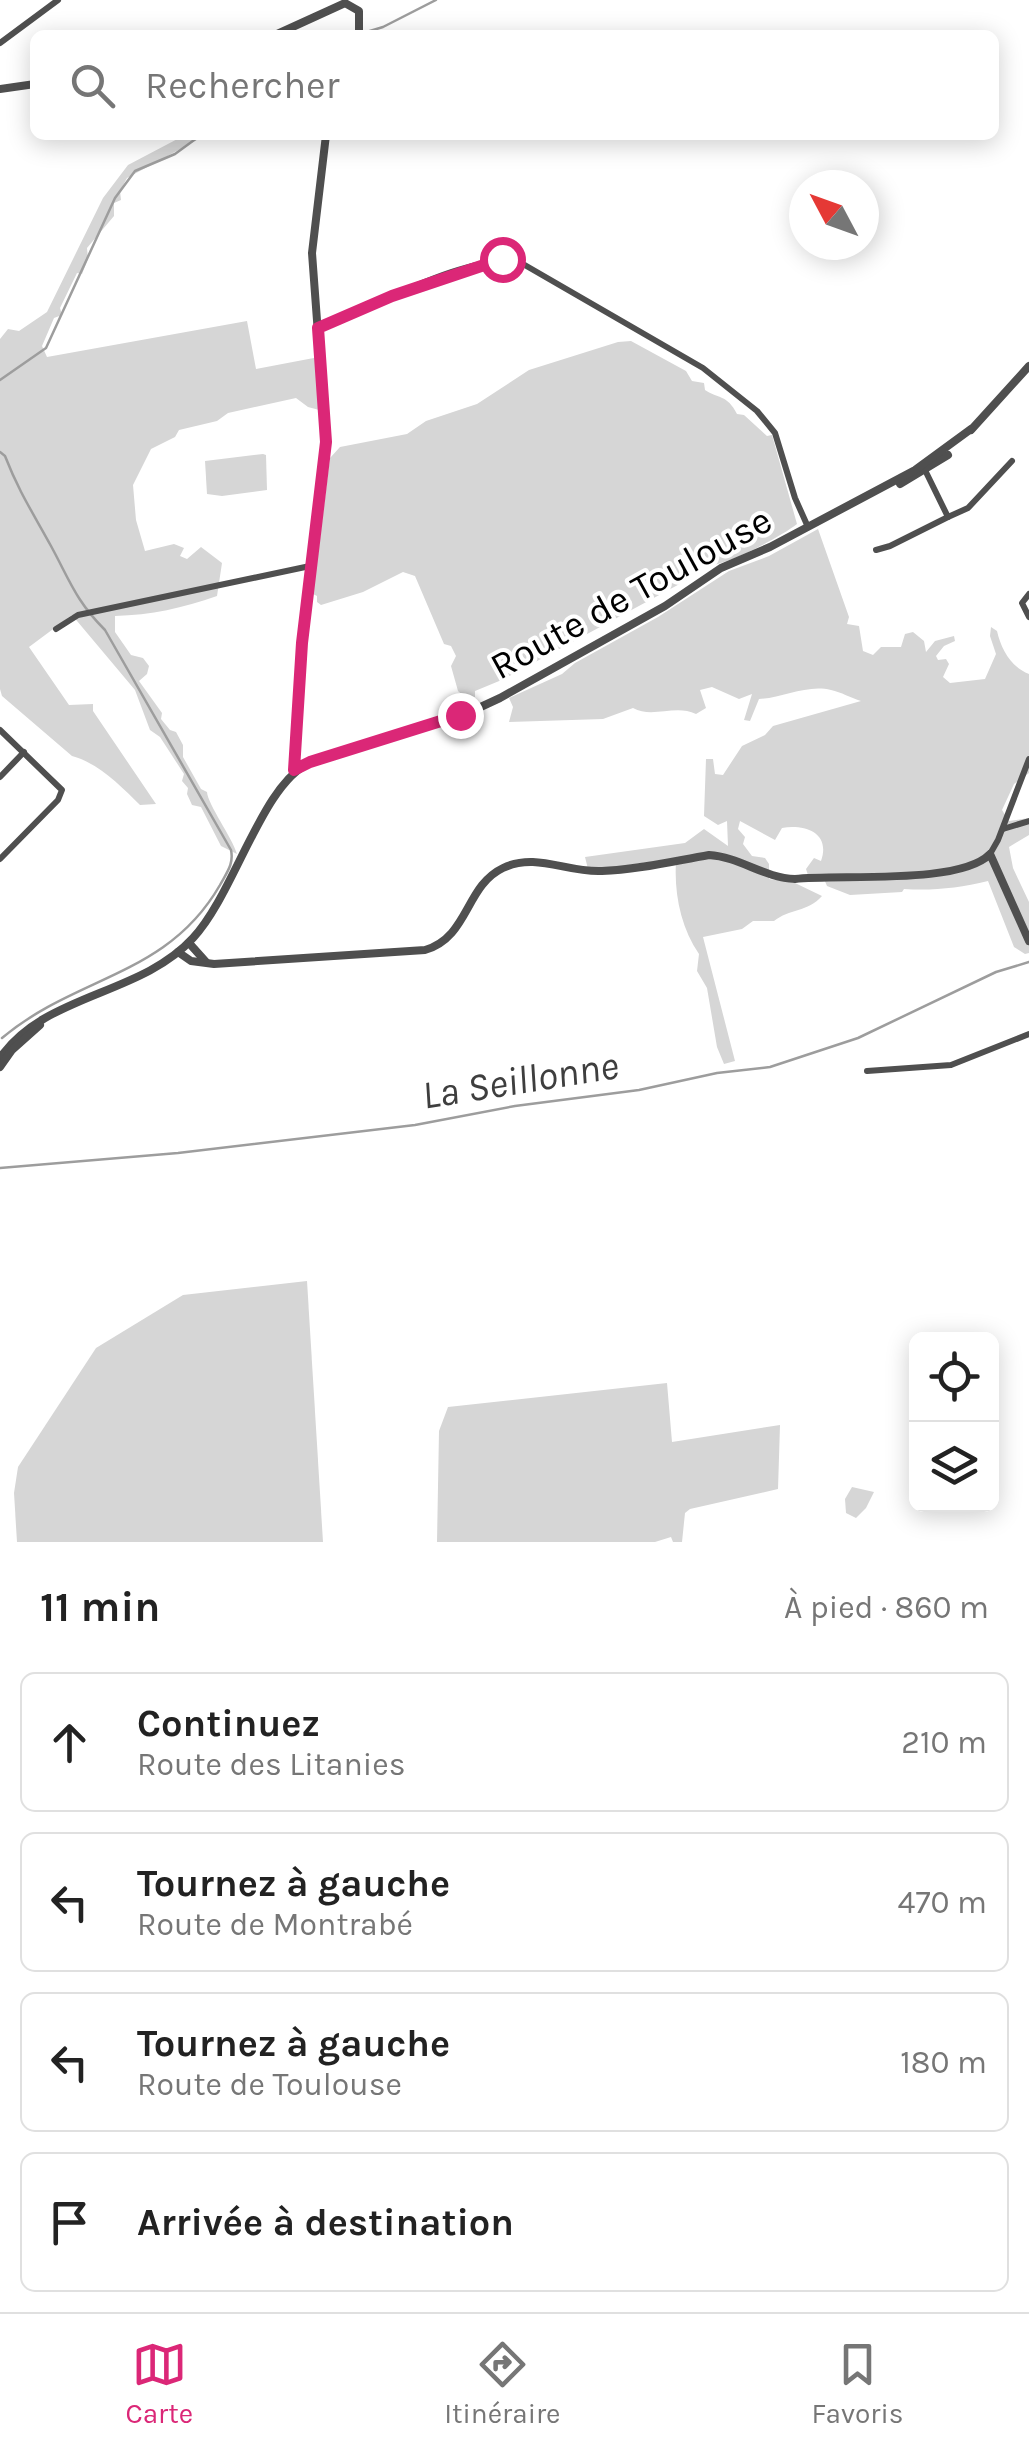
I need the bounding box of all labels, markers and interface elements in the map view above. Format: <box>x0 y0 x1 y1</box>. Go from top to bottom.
search box <box>30 30 999 140</box>
icon: search <box>65 58 120 113</box>
text: Rechercher <box>145 63 339 108</box>
north arrow <box>789 170 879 260</box>
route start <box>480 237 526 283</box>
street label: Route de Toulouse <box>483 497 779 689</box>
route end <box>438 693 484 739</box>
water label: La Seillonne <box>418 1041 622 1119</box>
map controls <box>909 1332 999 1512</box>
button: locate <box>909 1332 999 1422</box>
button: layers <box>909 1422 999 1512</box>
text: 11 min <box>40 1582 160 1632</box>
text: À pied · 860 m <box>784 1589 989 1626</box>
text: Continuez <box>137 1701 320 1746</box>
icon: ahead <box>42 1715 97 1770</box>
text: 210 m <box>901 1724 987 1761</box>
text: Route des Litanies <box>137 1746 406 1783</box>
text: Tournez à gauche <box>137 1861 450 1906</box>
icon: left <box>42 1875 97 1930</box>
text: 470 m <box>898 1884 987 1921</box>
text: Route de Montrabé <box>137 1906 413 1943</box>
text: Tournez à gauche <box>137 2021 450 2066</box>
icon: left <box>42 2035 97 2090</box>
text: 180 m <box>900 2044 987 2081</box>
text: Route de Toulouse <box>137 2066 402 2103</box>
icon: arrive <box>42 2195 97 2250</box>
text: Arrivée à destination <box>137 2200 514 2245</box>
tab: Carte <box>126 2337 193 2430</box>
tab: Itinéraire <box>444 2337 561 2430</box>
tab: Favoris <box>812 2337 903 2430</box>

